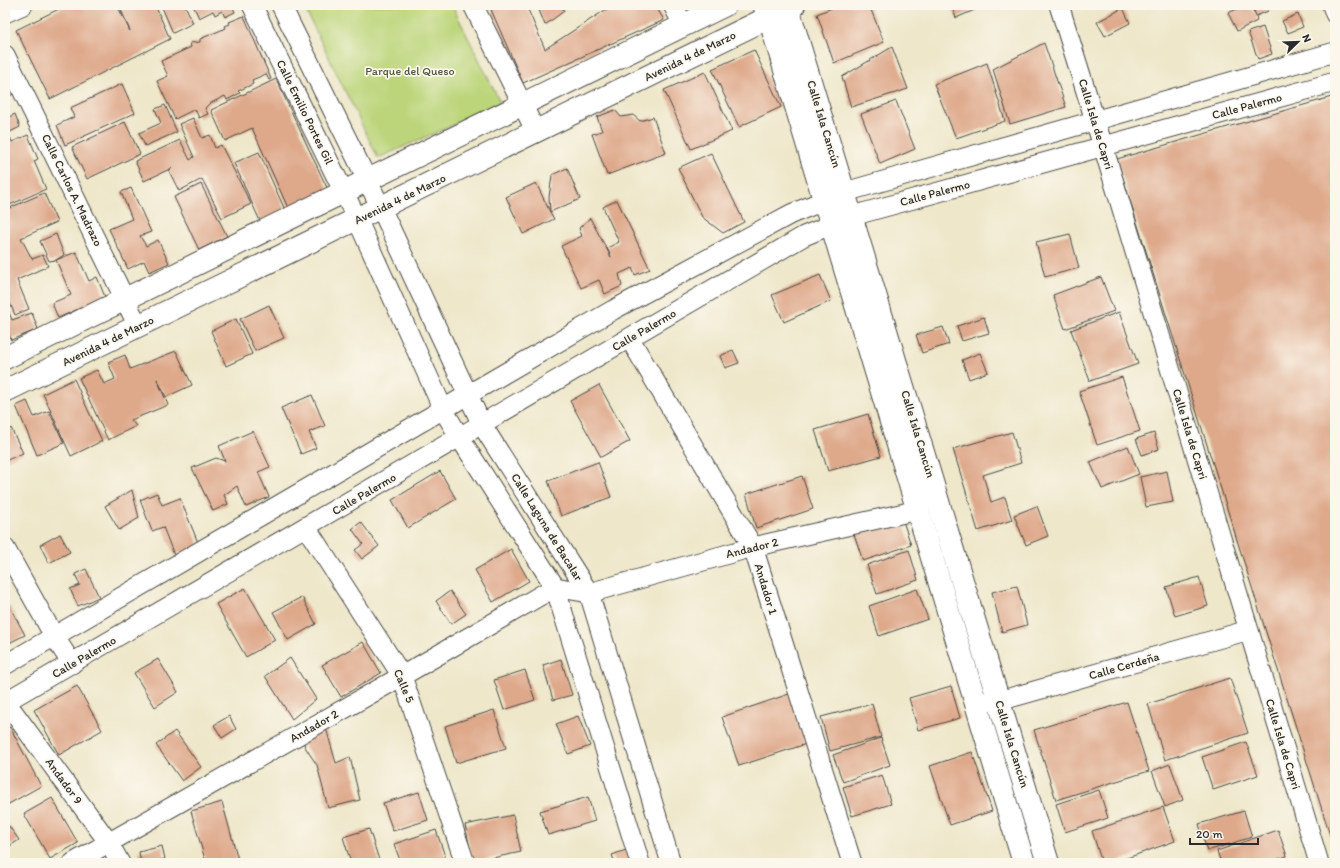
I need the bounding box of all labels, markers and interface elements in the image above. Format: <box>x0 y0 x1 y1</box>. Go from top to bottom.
north arrow <box>1278 22 1318 62</box>
street label: Avenida 4 de Marzo <box>642 28 738 84</box>
text: N <box>1299 32 1314 44</box>
street label: Calle Emilio Portes Gil <box>274 57 337 167</box>
park label: Parque del Queso <box>365 64 455 78</box>
street label: Calle Isla de Capri <box>1076 77 1116 171</box>
street label: Calle Isla Cancún <box>804 79 844 170</box>
street label: Calle Palermo <box>1210 90 1284 122</box>
street label: Calle Carlos A. Madrazo <box>39 132 105 248</box>
street label: Avenida 4 de Marzo <box>352 171 448 227</box>
street label: Calle Palermo <box>898 177 972 209</box>
street label: Calle Palermo <box>609 306 679 354</box>
street label: Avenida 4 de Marzo <box>60 313 156 369</box>
street label: Calle Isla de Capri <box>1170 387 1210 481</box>
street label: Calle Isla Cancún <box>898 389 938 480</box>
street label: Calle Palermo <box>329 470 399 518</box>
street label: Calle Laguna de Bacalar <box>508 471 586 584</box>
street label: Andador 2 <box>724 535 780 561</box>
street label: Andador 1 <box>752 562 781 617</box>
street label: Calle Palermo <box>49 633 119 681</box>
street label: Calle Cerdeña <box>1087 649 1161 683</box>
street label: Calle 5 <box>391 667 417 705</box>
street label: Calle Isla de Capri <box>1263 697 1303 791</box>
street label: Calle Isla Cancún <box>992 699 1032 790</box>
street label: Andador 2 <box>287 706 341 745</box>
street label: Andador 9 <box>43 755 85 807</box>
scale bar <box>1190 820 1258 846</box>
text: 20 m <box>1196 827 1223 841</box>

